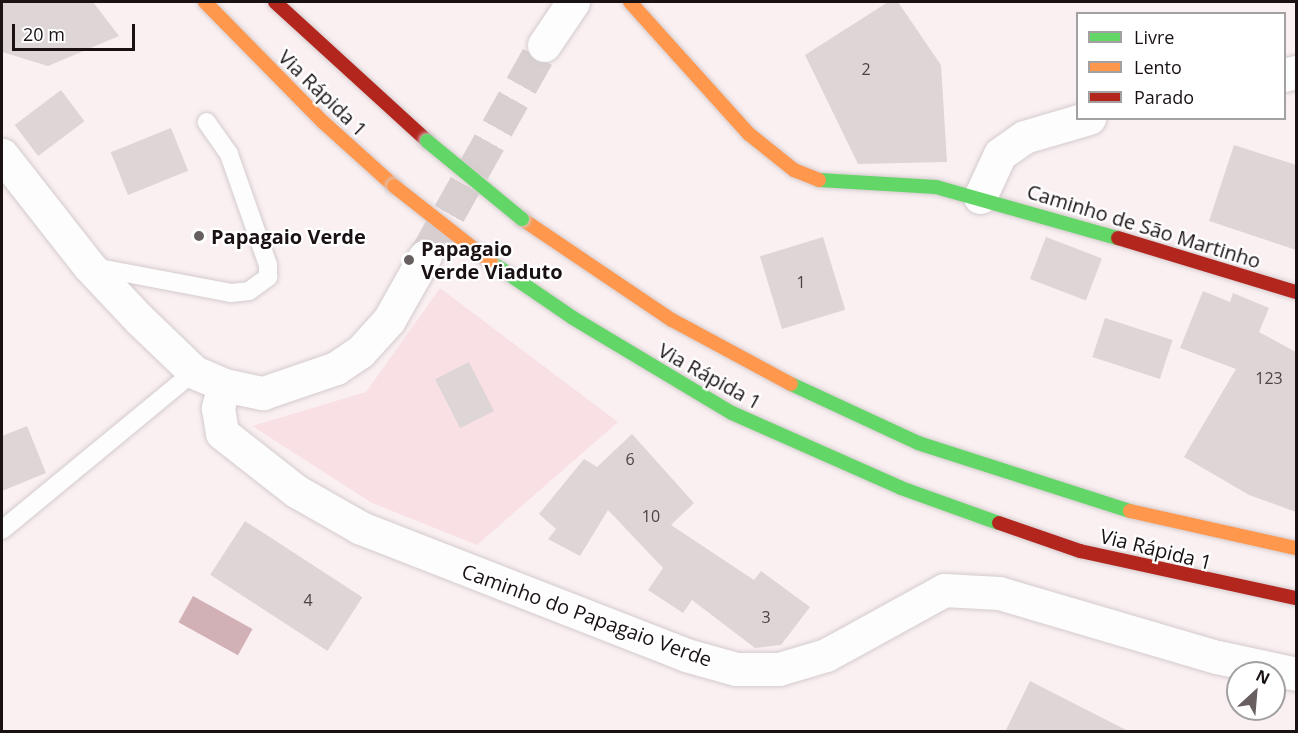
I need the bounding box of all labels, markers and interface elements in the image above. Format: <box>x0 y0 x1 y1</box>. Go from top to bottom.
scale bar <box>15 12 138 50</box>
legend <box>1076 12 1286 120</box>
text: 20 m <box>23 22 65 46</box>
text: Livre <box>1134 25 1174 49</box>
street label: Via Rápida 1 <box>274 45 372 141</box>
text: Lento <box>1134 55 1182 79</box>
house number: 2 <box>861 59 871 79</box>
text: Parado <box>1134 85 1194 109</box>
street label: Caminho de São Martinho <box>1024 179 1264 273</box>
place label: Papagaio Verde <box>211 224 366 248</box>
marker: Papagaio Verde <box>192 229 206 243</box>
place label: Papagaio Verde Viaduto <box>421 237 563 284</box>
marker: Papagaio Verde Viaduto <box>402 253 416 267</box>
house number: 1 <box>796 272 806 292</box>
street label: Via Rápida 1 <box>654 338 766 414</box>
house number: 123 <box>1255 368 1283 388</box>
house number: 6 <box>625 449 635 469</box>
house number: 10 <box>642 506 660 526</box>
street label: Via Rápida 1 <box>1098 524 1214 574</box>
street label: Caminho do Papagaio Verde <box>459 559 715 671</box>
house number: 4 <box>303 590 313 610</box>
house number: 3 <box>761 607 771 627</box>
north arrow <box>1226 661 1286 721</box>
text: N <box>1252 664 1274 689</box>

